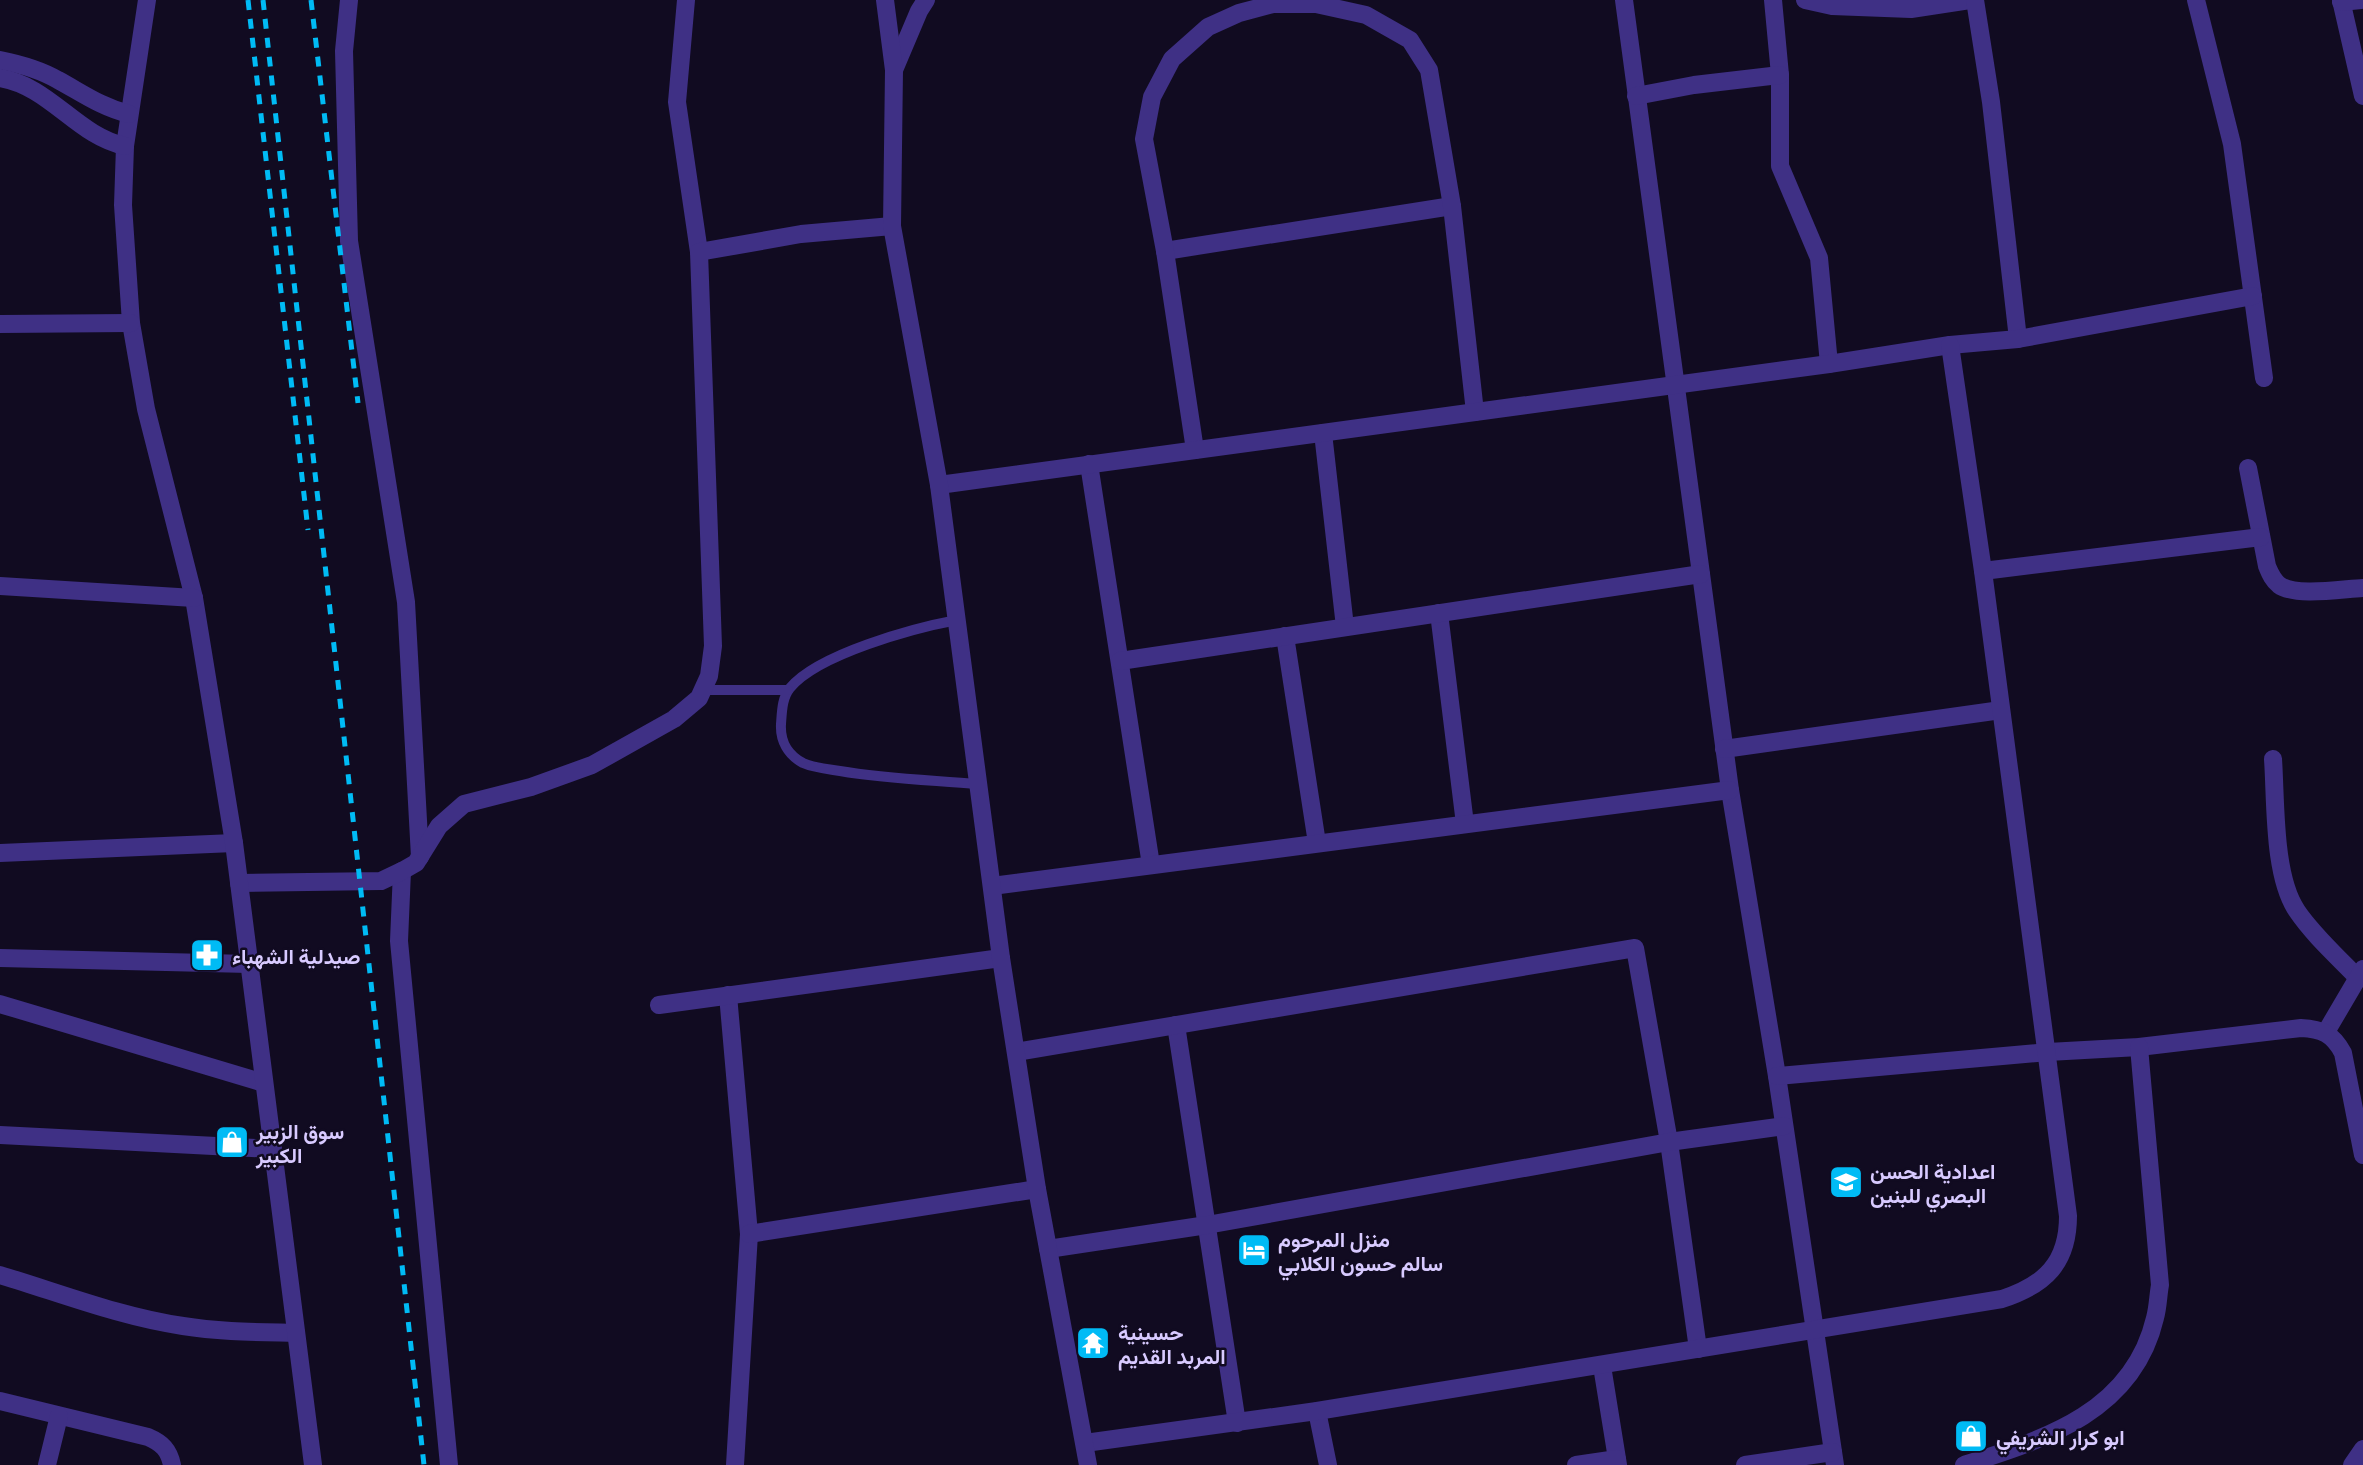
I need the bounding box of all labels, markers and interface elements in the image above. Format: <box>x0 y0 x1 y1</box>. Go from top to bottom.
pharmacy icon: صيدلية الشهباء <box>188 936 226 974</box>
place label: صيدلية الشهباء <box>232 943 361 970</box>
place label: سوق الزبير الكبير <box>255 1118 344 1169</box>
shop icon: سوق الزبير الكبير <box>213 1123 251 1161</box>
place label: اعدادية الحسن البصري للبنين <box>1870 1158 1996 1213</box>
school or university icon: اعدادية الحسن البصري للبنين <box>1827 1163 1865 1201</box>
place label: منزل المرحوم سالم حسون الكلابي <box>1278 1226 1443 1281</box>
hotel icon: منزل المرحوم سالم حسون الكلابي <box>1235 1231 1273 1269</box>
place label: حسينية المربد القديم <box>1118 1319 1226 1371</box>
temple icon: حسينية المربد القديم <box>1074 1324 1112 1362</box>
shop icon: ابو كرار الشريفي <box>1952 1417 1990 1455</box>
place label: ابو كرار الشريفي <box>1996 1424 2125 1455</box>

